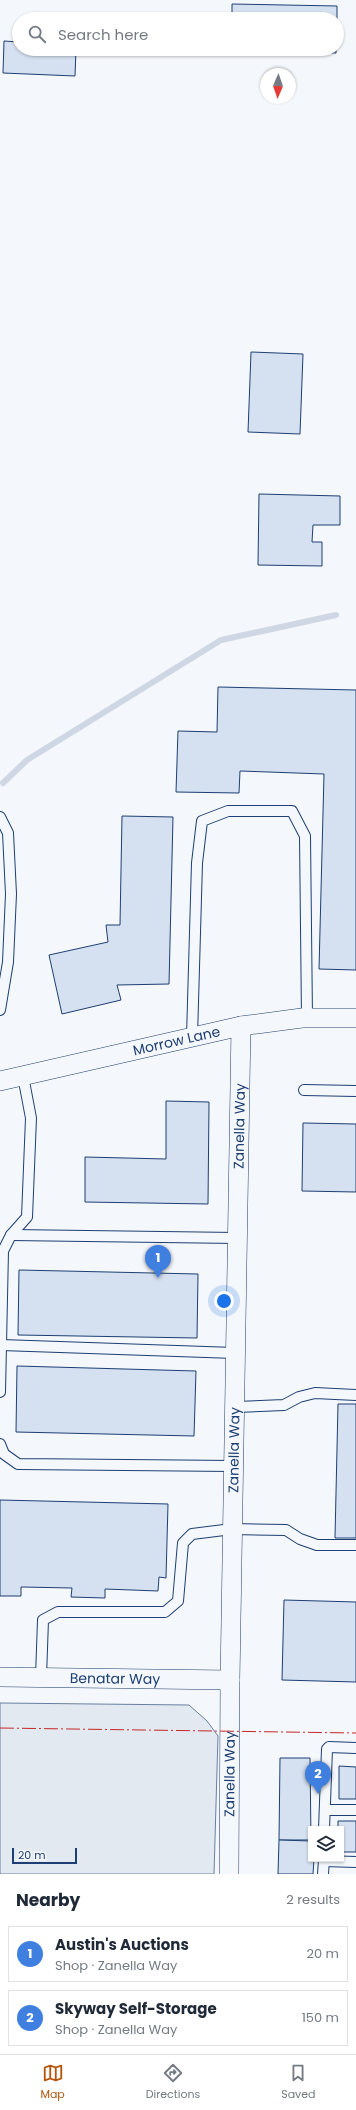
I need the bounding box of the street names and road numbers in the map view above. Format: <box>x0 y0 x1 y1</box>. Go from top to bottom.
street label: Morrow Lane <box>131 1021 222 1060</box>
street label: Zanella Way <box>229 1083 250 1169</box>
street label: Zanella Way <box>223 1407 245 1493</box>
street label: Benatar Way <box>70 1668 160 1689</box>
street label: Zanella Way <box>219 1731 240 1817</box>

